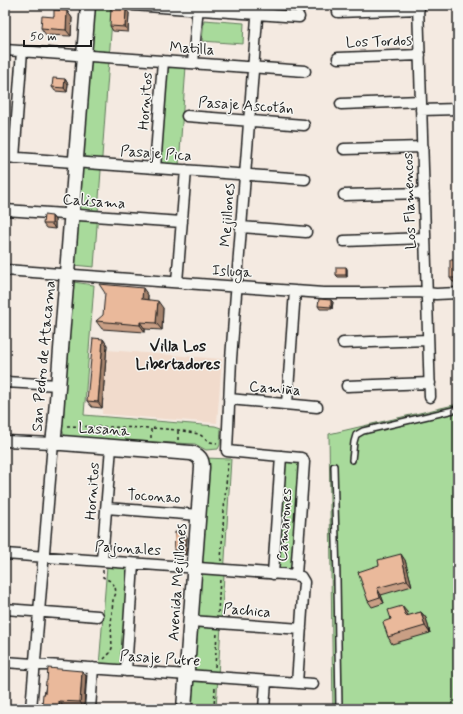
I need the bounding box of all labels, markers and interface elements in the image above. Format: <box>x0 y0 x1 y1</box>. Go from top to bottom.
scale bar <box>24 22 91 48</box>
text: 50 m <box>30 29 57 45</box>
street label: Los Tordos <box>346 31 413 53</box>
street label: Matilla <box>169 37 215 61</box>
street label: Hornitos <box>134 71 158 131</box>
street label: Pasaje Ascotán <box>198 93 294 119</box>
street label: Pasaje Pica <box>119 142 192 166</box>
street label: Los Flamencos <box>398 152 422 250</box>
street label: Mejillones <box>216 182 240 248</box>
street label: Calisama <box>62 190 126 214</box>
street label: Isluga <box>211 261 253 284</box>
street label: San Pedro de Atacama <box>27 280 61 432</box>
district label: Villa Los Libertadores <box>136 336 220 375</box>
street label: Camiña <box>248 377 302 401</box>
street label: Lasana <box>78 418 131 442</box>
street label: Hornitos <box>81 461 105 521</box>
street label: Toconao <box>127 485 181 509</box>
street label: Camarones <box>272 487 298 562</box>
street label: Avenida Mejillones <box>164 522 192 642</box>
street label: Pajonales <box>94 537 162 561</box>
street label: Pachica <box>222 599 271 623</box>
street label: Pasaje Putre <box>119 646 201 672</box>

